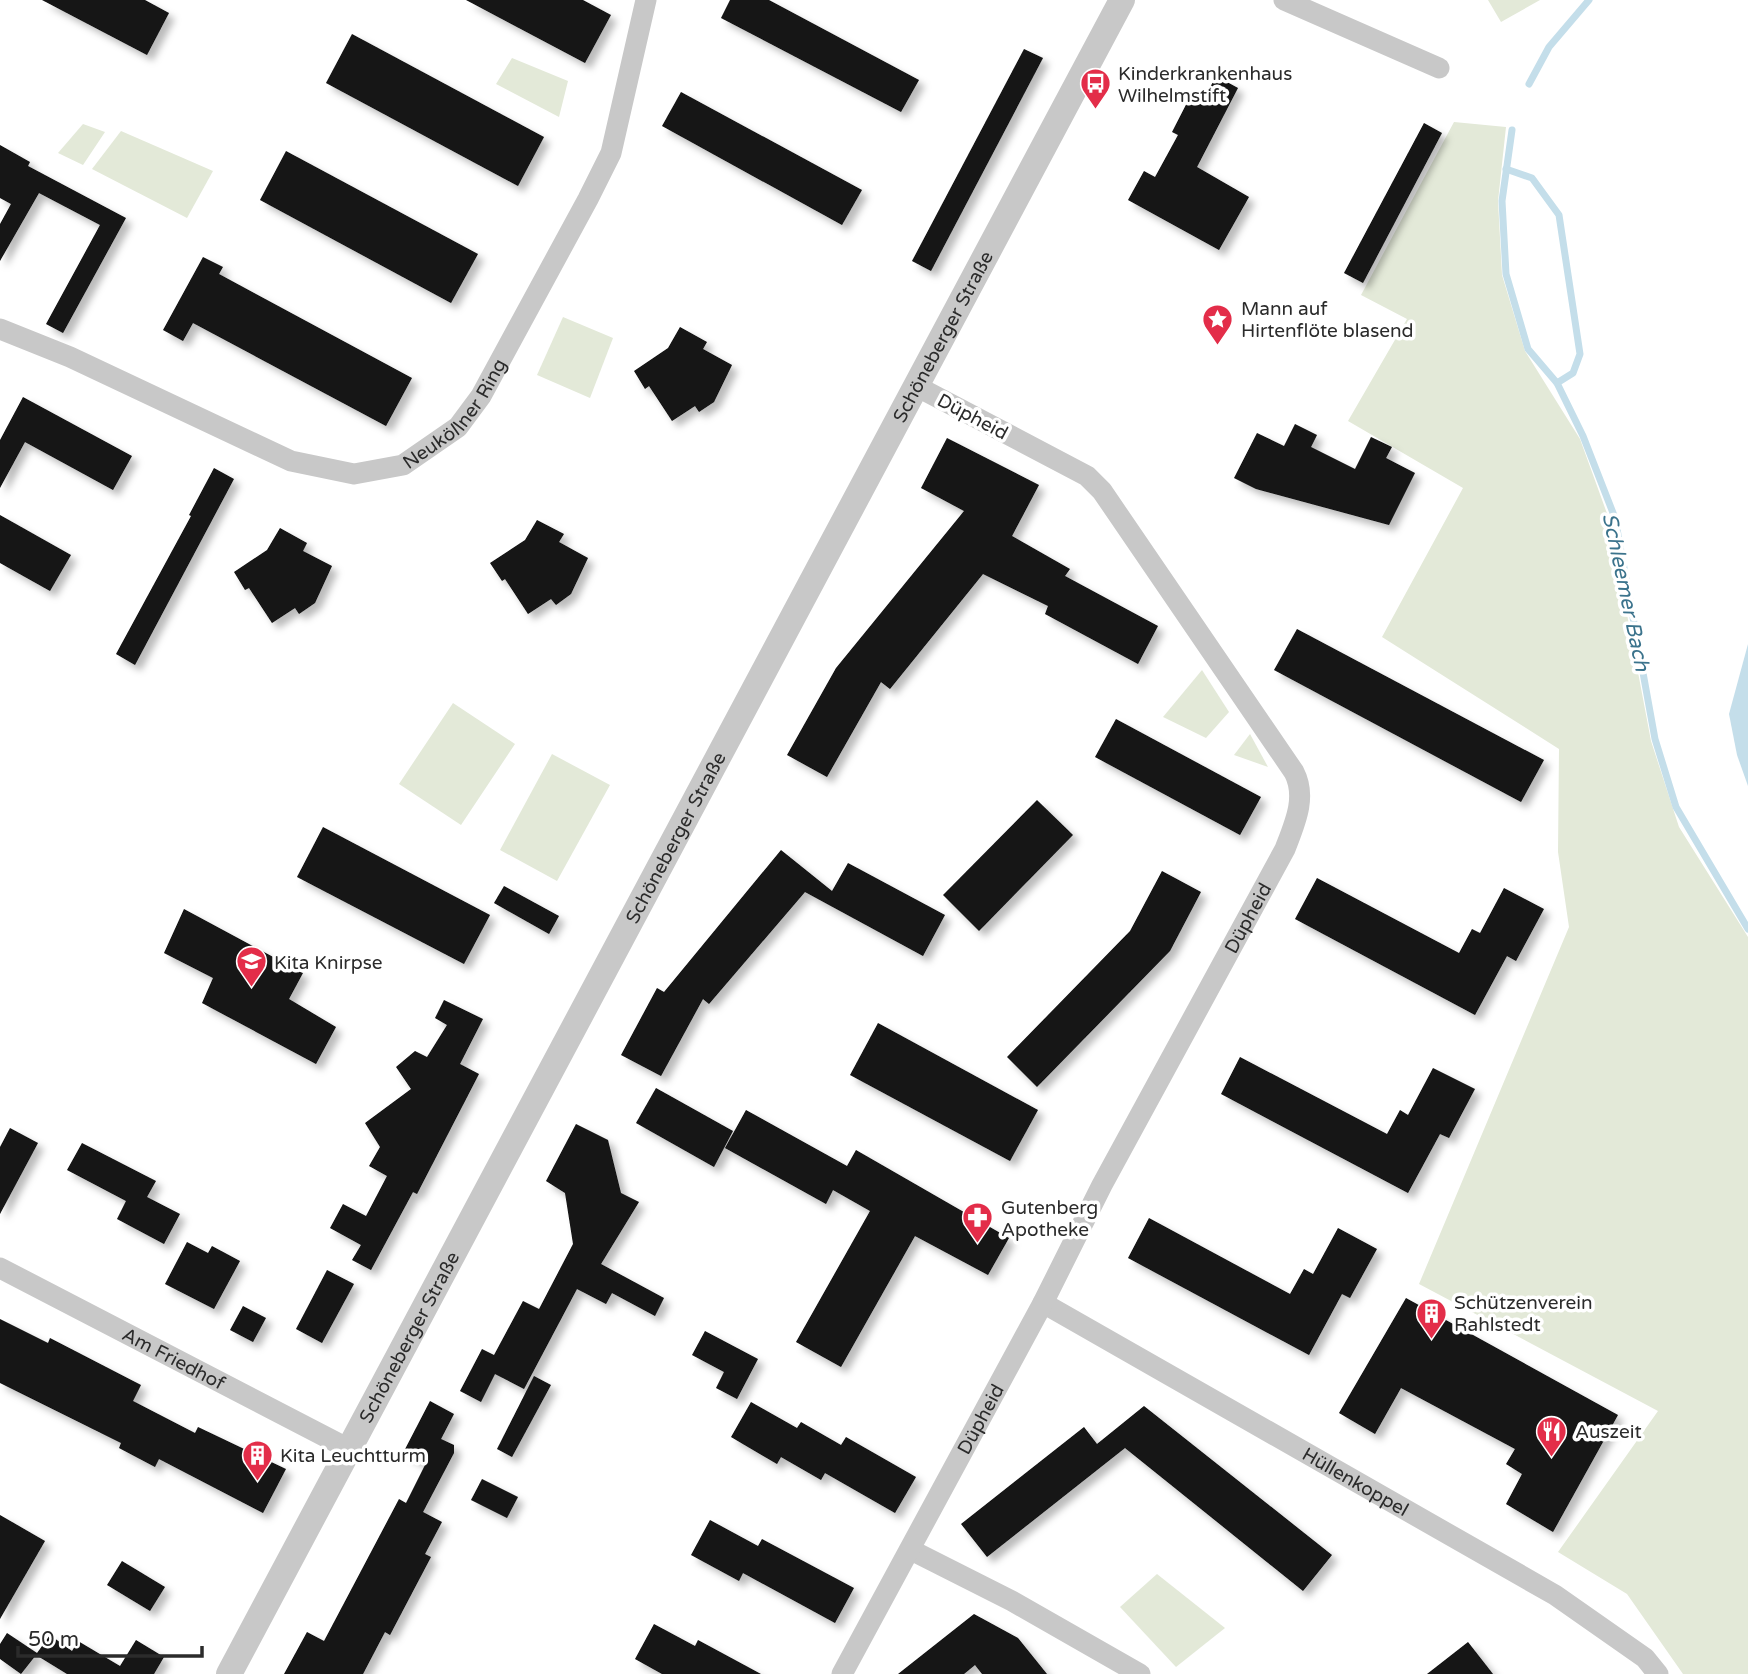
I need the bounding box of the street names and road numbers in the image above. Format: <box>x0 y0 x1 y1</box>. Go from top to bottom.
street label: Schöneberger Straße <box>889 247 998 426</box>
street label: Neuköllner Ring <box>399 355 511 474</box>
street label: Düpheid <box>933 389 1012 445</box>
street label: Schöneberger Straße <box>621 749 731 927</box>
street label: Düpheid <box>1220 879 1276 957</box>
street label: Schöneberger Straße <box>355 1248 464 1427</box>
street label: Am Friedhof <box>118 1323 229 1395</box>
street label: Düpheid <box>953 1380 1009 1458</box>
street label: Hüllenkoppel <box>1298 1443 1412 1521</box>

